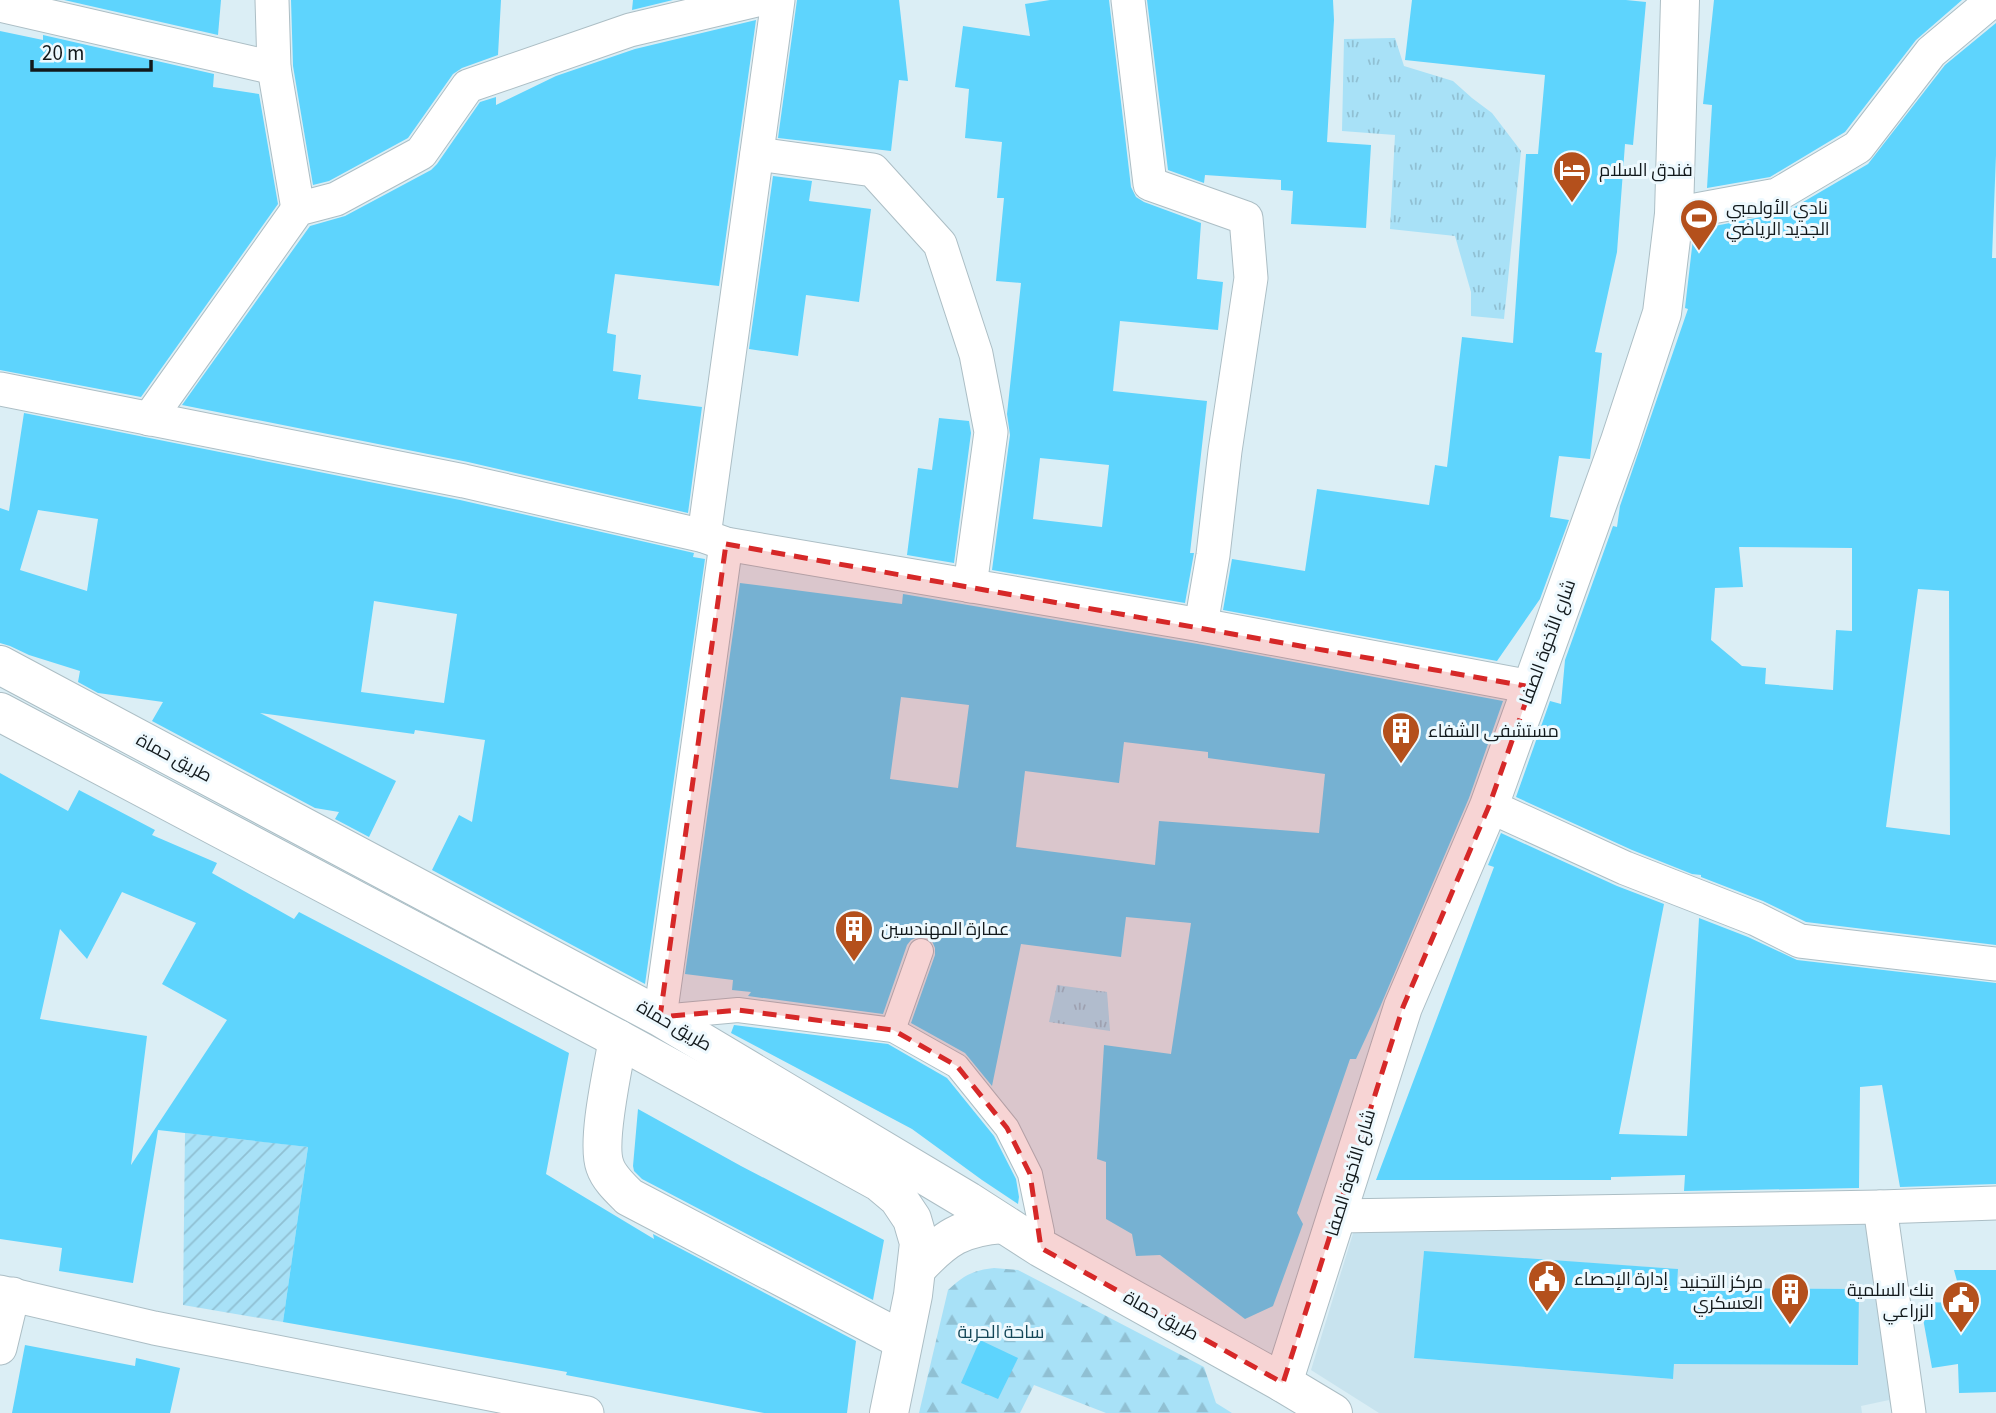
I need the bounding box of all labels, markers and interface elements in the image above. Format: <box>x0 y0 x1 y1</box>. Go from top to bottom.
scale bar <box>32 28 150 72</box>
text: 20 m <box>42 38 84 68</box>
hotel icon: فندق السلام <box>1551 149 1593 204</box>
place label: فندق السلام <box>1599 158 1693 183</box>
place label: نادي الأولمبي الجديد الرياضي <box>1726 196 1830 242</box>
sports icon: نادي الأولمبي الجديد الرياضي <box>1678 197 1720 252</box>
street label: شارع الأخوة الصفا <box>1514 576 1582 708</box>
building icon: مستشفى الشفاء <box>1380 710 1422 765</box>
place label: مستشفى الشفاء <box>1428 719 1559 744</box>
street label: طريق حماة <box>132 728 216 788</box>
building icon: عمارة المهندسين <box>833 908 875 963</box>
place label: عمارة المهندسين <box>881 917 1009 942</box>
street label: طريق حماة <box>632 994 716 1058</box>
street label: شارع الأخوة الصفا <box>1320 1107 1382 1239</box>
public building icon: إدارة الإحصاء <box>1526 1258 1568 1313</box>
place label: إدارة الإحصاء <box>1574 1267 1668 1292</box>
place label: مركز التجنيد العسكري <box>1680 1270 1763 1317</box>
building icon: مركز التجنيد العسكري <box>1769 1271 1811 1326</box>
place label: بنك السلمية الزراعي <box>1847 1278 1934 1325</box>
public building icon: بنك السلمية الزراعي <box>1940 1279 1982 1334</box>
street label: طريق حماة <box>1119 1285 1203 1347</box>
park label: ساحة الحرية <box>958 1320 1044 1345</box>

